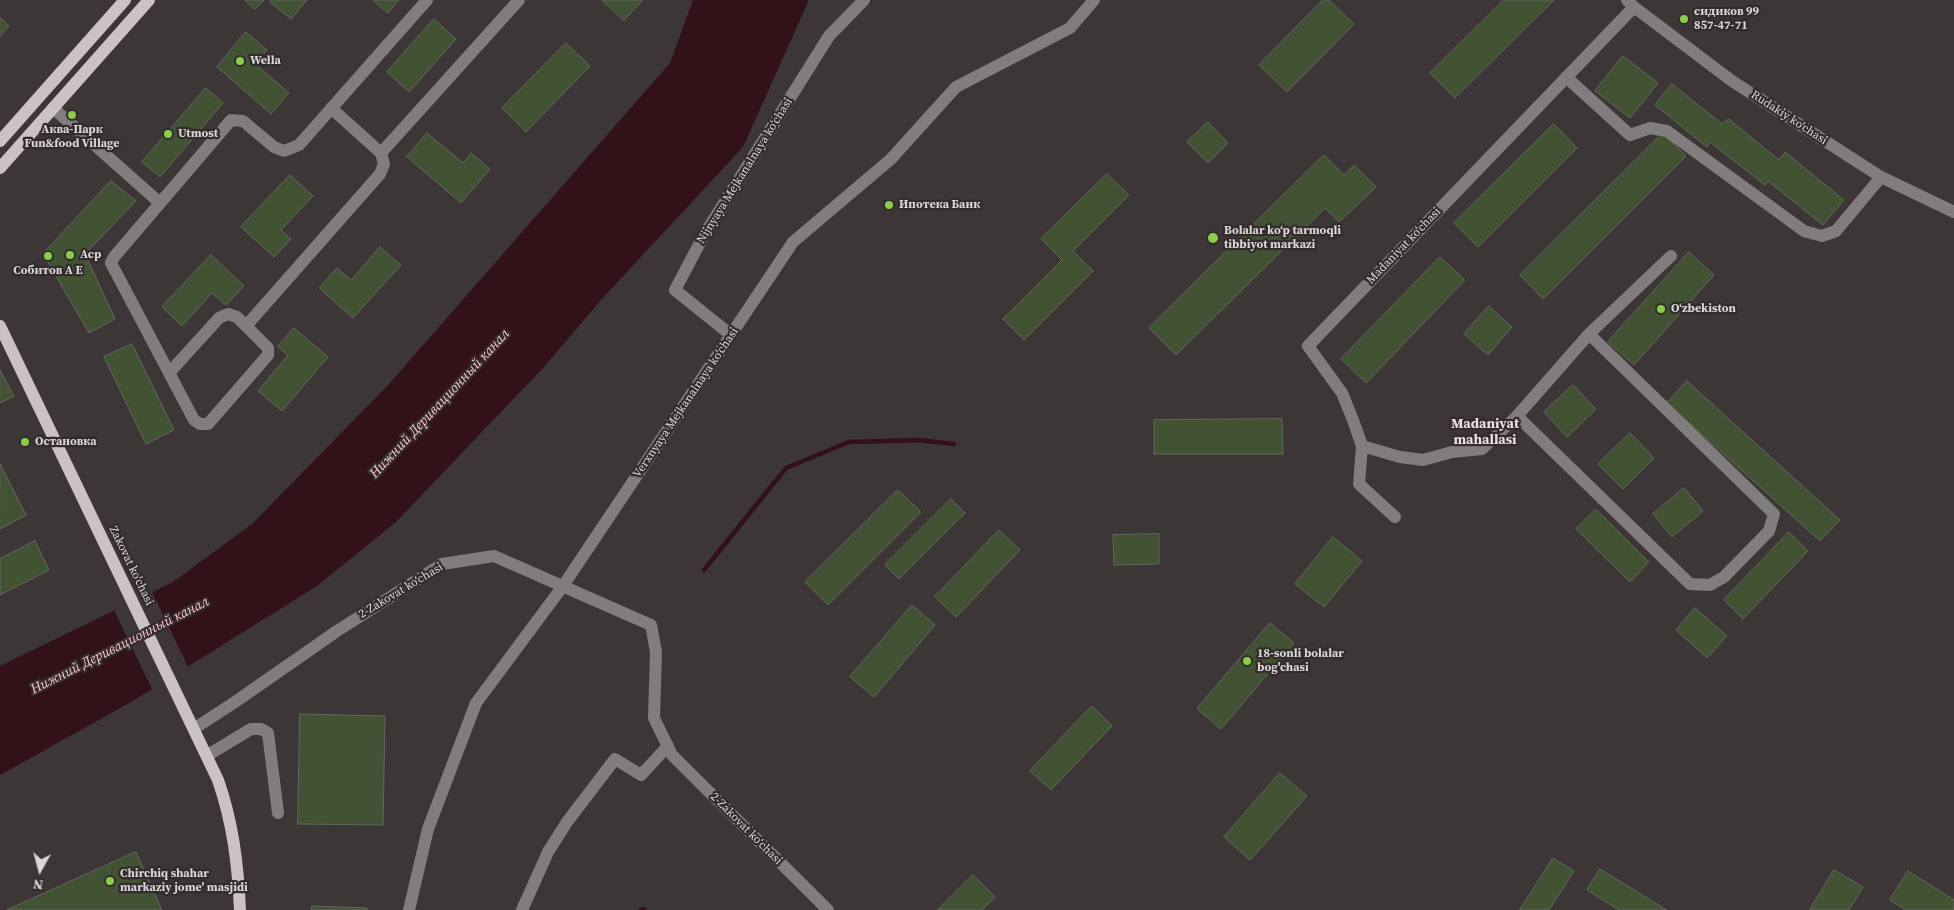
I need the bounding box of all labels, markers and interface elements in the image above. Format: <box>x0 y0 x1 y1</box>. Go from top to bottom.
place label: сидиков 99 857-47-71 <box>1694 5 1759 33</box>
marker: сидиков 99 857-47-71 <box>1678 13 1690 25</box>
place label: Wella <box>250 54 281 68</box>
marker: Wella <box>234 55 246 67</box>
street label: Rudakiy ko‘chasi <box>1748 88 1830 148</box>
street label: Nijnyaya Mejkanalnaya ko‘chasi <box>694 95 796 247</box>
marker: Аква-Парк Fun&food Village <box>66 109 78 121</box>
place label: Аква-Парк Fun&food Village <box>24 123 120 151</box>
place label: Utmost <box>178 127 218 141</box>
marker: Utmost <box>162 128 174 140</box>
place label: Ипотека Банк <box>899 198 980 212</box>
marker: Ипотека Банк <box>883 199 895 211</box>
street label: Madaniyat ko‘chasi <box>1364 205 1444 287</box>
place label: Bolalar ko‘p tarmoqli tibbiyot markazi <box>1224 224 1341 252</box>
marker: Bolalar ko‘p tarmoqli tibbiyot markazi <box>1206 231 1220 245</box>
place label: Аср <box>80 248 101 262</box>
marker: Аср <box>64 249 76 261</box>
marker: Собитов А Е <box>42 250 54 262</box>
place label: Собитов А Е <box>13 264 83 278</box>
place label: Oʻzbekiston <box>1671 302 1736 316</box>
marker: Oʻzbekiston <box>1655 303 1667 315</box>
street label: Verxnyaya Mejkanalnaya ko‘chasi <box>630 325 742 481</box>
water label: Нижний Деривационный канал <box>366 326 514 482</box>
district label: Madaniyat mahallasi <box>1451 416 1519 448</box>
place label: Остановка <box>35 435 97 449</box>
marker: Остановка <box>19 436 31 448</box>
street label: Zakovat ko'chasi <box>106 524 156 608</box>
street label: 2-Zakovat ko‘chasi <box>356 560 446 622</box>
water label: Нижний Деривационный канал <box>28 594 212 698</box>
place label: 18-sonli bolalar bog'chasi <box>1257 647 1344 675</box>
marker: 18-sonli bolalar bog'chasi <box>1241 655 1253 667</box>
street label: 2-Zakovat ko‘chasi <box>707 790 785 868</box>
north arrow <box>15 845 65 895</box>
place label: Chirchiq shahar markaziy jome' masjidi <box>120 867 248 895</box>
text: N <box>32 874 44 895</box>
marker: Chirchiq shahar markaziy jome' masjidi <box>104 875 116 887</box>

